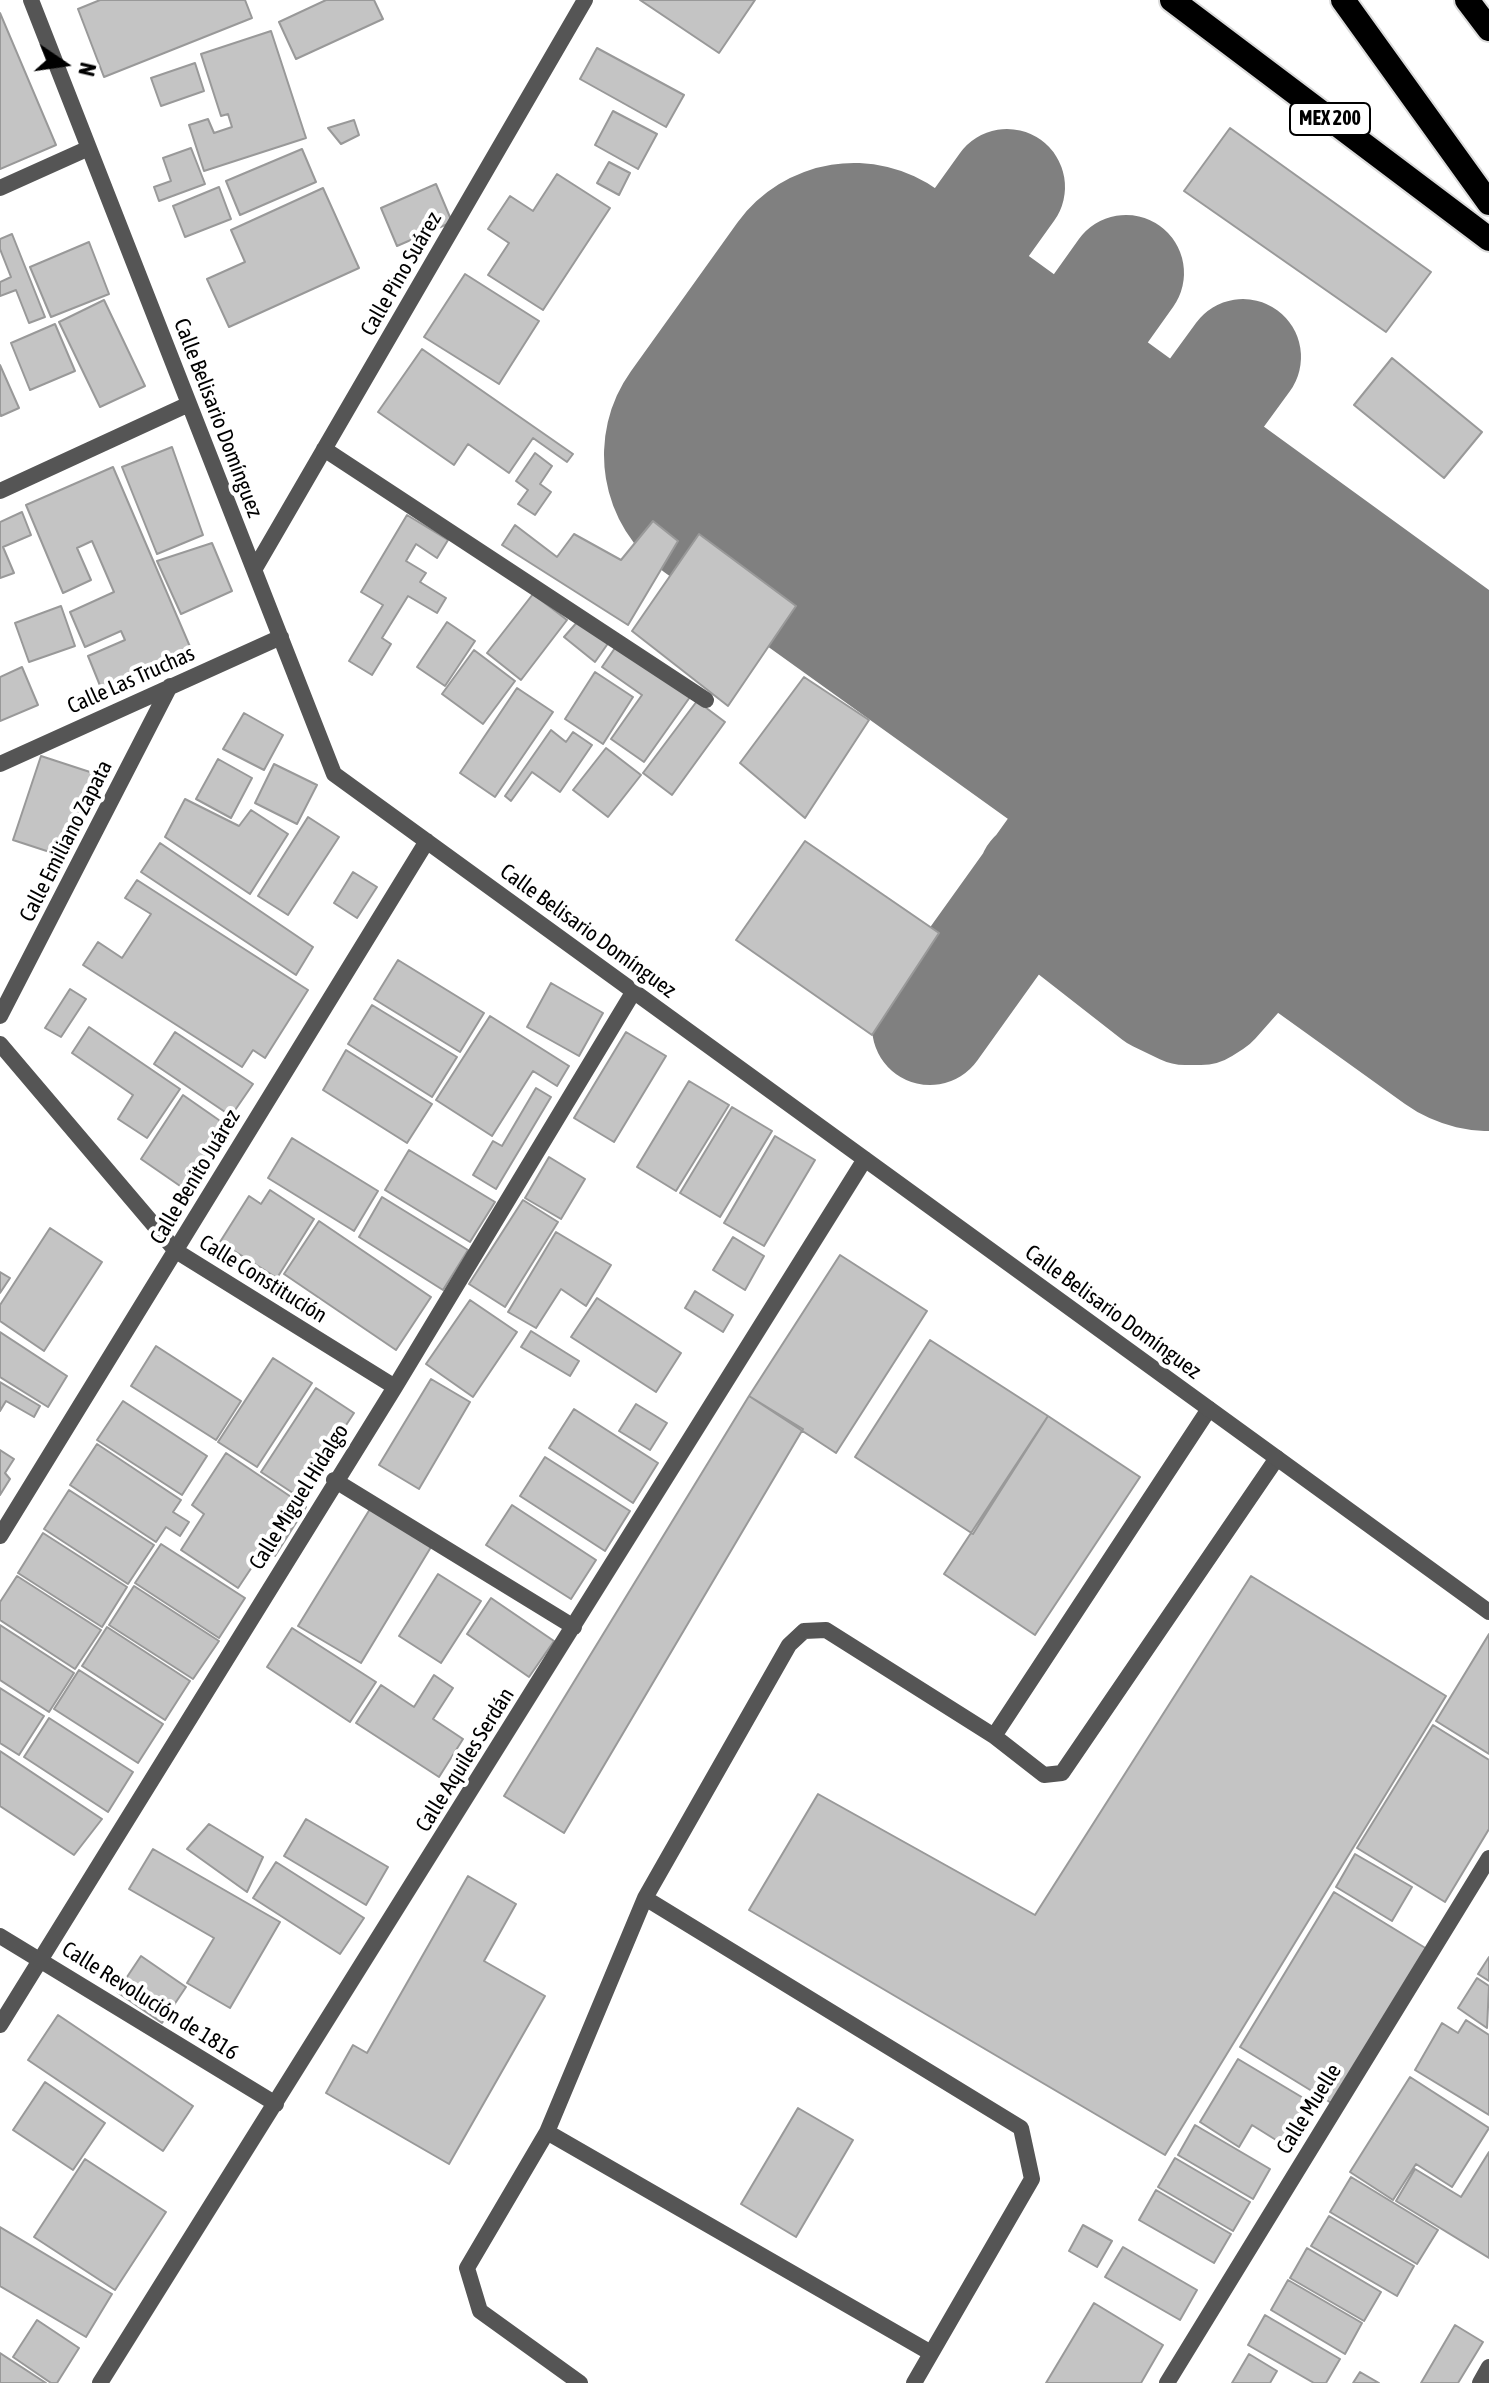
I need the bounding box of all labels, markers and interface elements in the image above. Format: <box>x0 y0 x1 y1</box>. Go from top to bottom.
north arrow <box>24 24 104 104</box>
text: N <box>73 60 102 79</box>
road number: MEX 200 <box>1290 103 1370 135</box>
street label: Calle Pino Suárez <box>355 207 447 341</box>
street label: Calle Belisario Domínguez <box>168 315 268 521</box>
street label: Calle Las Truchas <box>63 640 199 720</box>
street label: Calle Emiliano Zapata <box>14 756 118 926</box>
street label: Calle Belisario Domínguez <box>495 858 681 1004</box>
street label: Calle Benito Juárez <box>144 1105 246 1249</box>
street label: Calle Constitución <box>194 1229 332 1329</box>
street label: Calle Belisario Domínguez <box>1020 1239 1206 1385</box>
street label: Calle Miguel Hidalgo <box>244 1419 354 1575</box>
street label: Calle Aquiles Serdán <box>410 1683 520 1837</box>
street label: Calle Revolución de 1816 <box>57 1936 243 2066</box>
street label: Calle Muelle <box>1271 2059 1347 2159</box>

